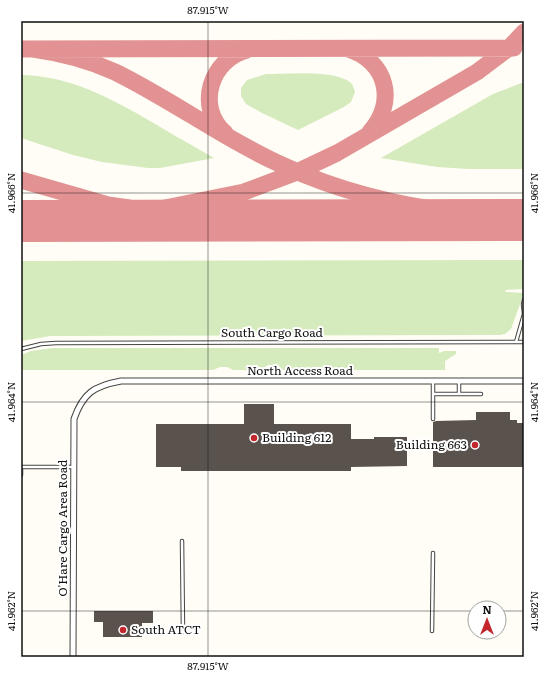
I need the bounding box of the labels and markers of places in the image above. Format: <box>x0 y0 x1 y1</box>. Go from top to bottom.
place label: Building 612 <box>262 428 331 446</box>
marker: Building 612 <box>249 433 259 443</box>
place label: Building 663 <box>396 435 467 453</box>
marker: Building 663 <box>470 440 480 450</box>
place label: South ATCT <box>131 620 201 638</box>
marker: South ATCT <box>118 625 128 635</box>

